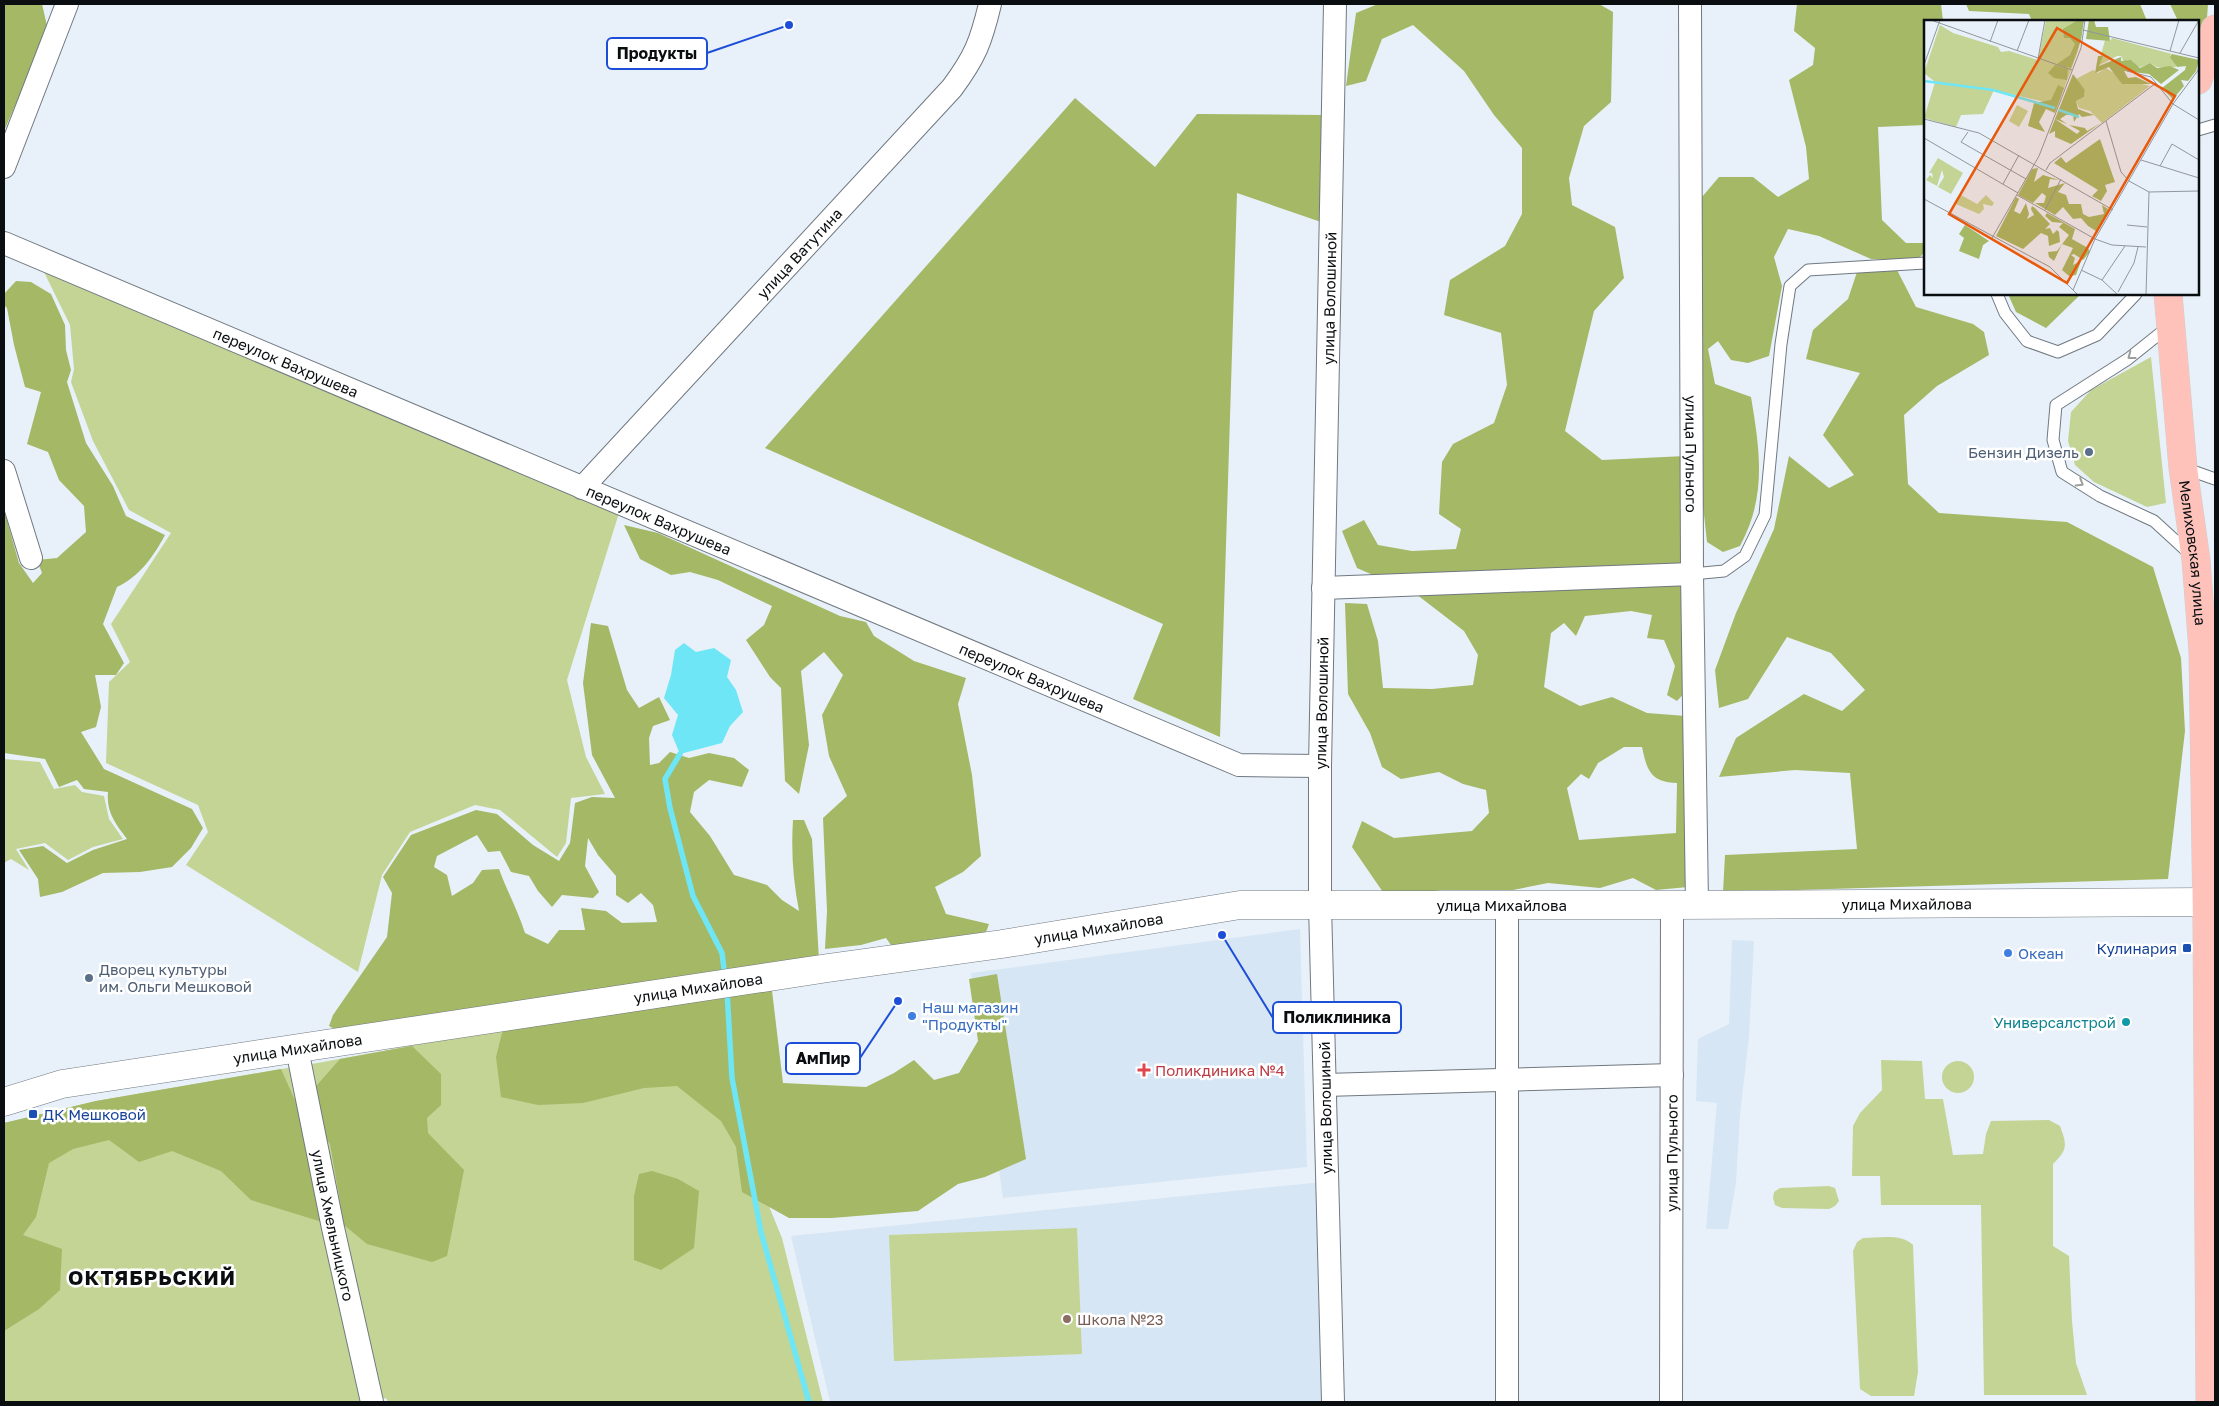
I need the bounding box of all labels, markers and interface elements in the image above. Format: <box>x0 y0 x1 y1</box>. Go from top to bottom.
inset map <box>1924 20 2199 295</box>
callout: Продукты <box>607 38 707 69</box>
text: Продукты <box>617 43 697 63</box>
street label: улица Ватутина <box>753 204 846 302</box>
street label: улица Волошиной <box>1319 232 1340 365</box>
street label: переулок Вахрушева <box>211 324 361 401</box>
one-way arrow <box>2127 350 2137 359</box>
street label: улица Пульного <box>1682 395 1701 513</box>
place label: Бензин Дизель <box>1968 443 2079 461</box>
marker: Бензин Дизель <box>2083 446 2095 458</box>
one-way arrow <box>2074 477 2083 487</box>
street label: Мелиховская улица <box>2176 479 2210 626</box>
street label: переулок Вахрушева <box>584 481 734 558</box>
street label: улица Волошиной <box>1311 636 1332 770</box>
street label: переулок Вахрушева <box>957 639 1107 716</box>
street label: улица Михайлова <box>1841 894 1972 913</box>
street label: улица Михайлова <box>1437 896 1567 914</box>
street label: улица Михайлова <box>1033 909 1164 948</box>
place label: Кулинария <box>2097 939 2177 957</box>
marker: Кулинария <box>2181 942 2193 954</box>
place label: Океан <box>2018 944 2064 962</box>
marker: Океан <box>2002 947 2014 959</box>
place label: Дворец культуры им. Ольги Мешковой <box>99 960 252 995</box>
street label: улица Михайлова <box>632 969 764 1006</box>
marker: Дворец культуры им. Ольги Мешковой <box>83 972 95 984</box>
place label: Наш магазин "Продукты" <box>922 998 1018 1033</box>
callout: Поликлиника <box>1273 1002 1401 1033</box>
text: Поликлиника <box>1283 1007 1391 1027</box>
marker: Наш магазин "Продукты" <box>906 1010 918 1022</box>
place label: Универсалстрой <box>1994 1013 2116 1031</box>
marker: Универсалстрой <box>2120 1016 2132 1028</box>
street label: улица Михайлова <box>232 1030 363 1067</box>
street label: улица Волошиной <box>1315 1041 1335 1175</box>
callout: АмПир <box>786 1043 860 1074</box>
text: АмПир <box>796 1048 850 1068</box>
place label: Поликдиника №4 <box>1155 1061 1285 1079</box>
marker: Поликдиника №4 <box>1137 1063 1151 1077</box>
street label: улица Пульного <box>1662 1094 1681 1212</box>
place label: ДК Мешковой <box>43 1105 146 1123</box>
marker: ДК Мешковой <box>27 1108 39 1120</box>
street label: улица Хмельницкого <box>308 1148 358 1303</box>
district label: ОКТЯБРЬСКИЙ <box>68 1265 236 1289</box>
place label: Школа №23 <box>1077 1310 1164 1328</box>
marker: Школа №23 <box>1061 1313 1073 1325</box>

